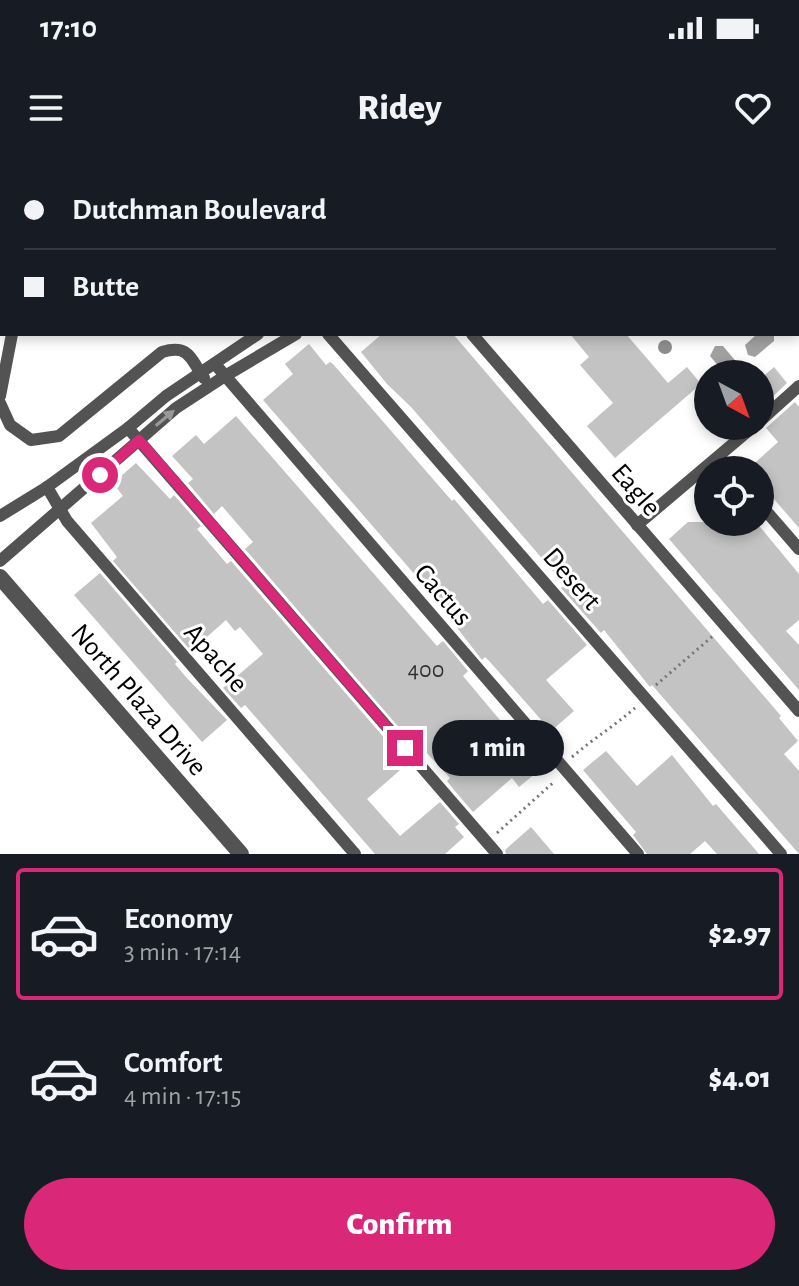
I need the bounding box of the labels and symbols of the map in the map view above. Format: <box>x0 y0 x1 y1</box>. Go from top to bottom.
north arrow <box>694 360 774 440</box>
one-way arrow <box>154 410 174 427</box>
route start <box>82 457 118 493</box>
street label: Eagle <box>605 459 666 522</box>
street label: Desert <box>537 543 606 616</box>
street label: Cactus <box>408 559 477 632</box>
street label: North Plaza Drive <box>65 619 212 782</box>
street label: Apache <box>178 619 253 698</box>
house number: 400 <box>408 658 444 682</box>
callout: 1 min <box>433 720 565 776</box>
route end <box>387 730 423 766</box>

